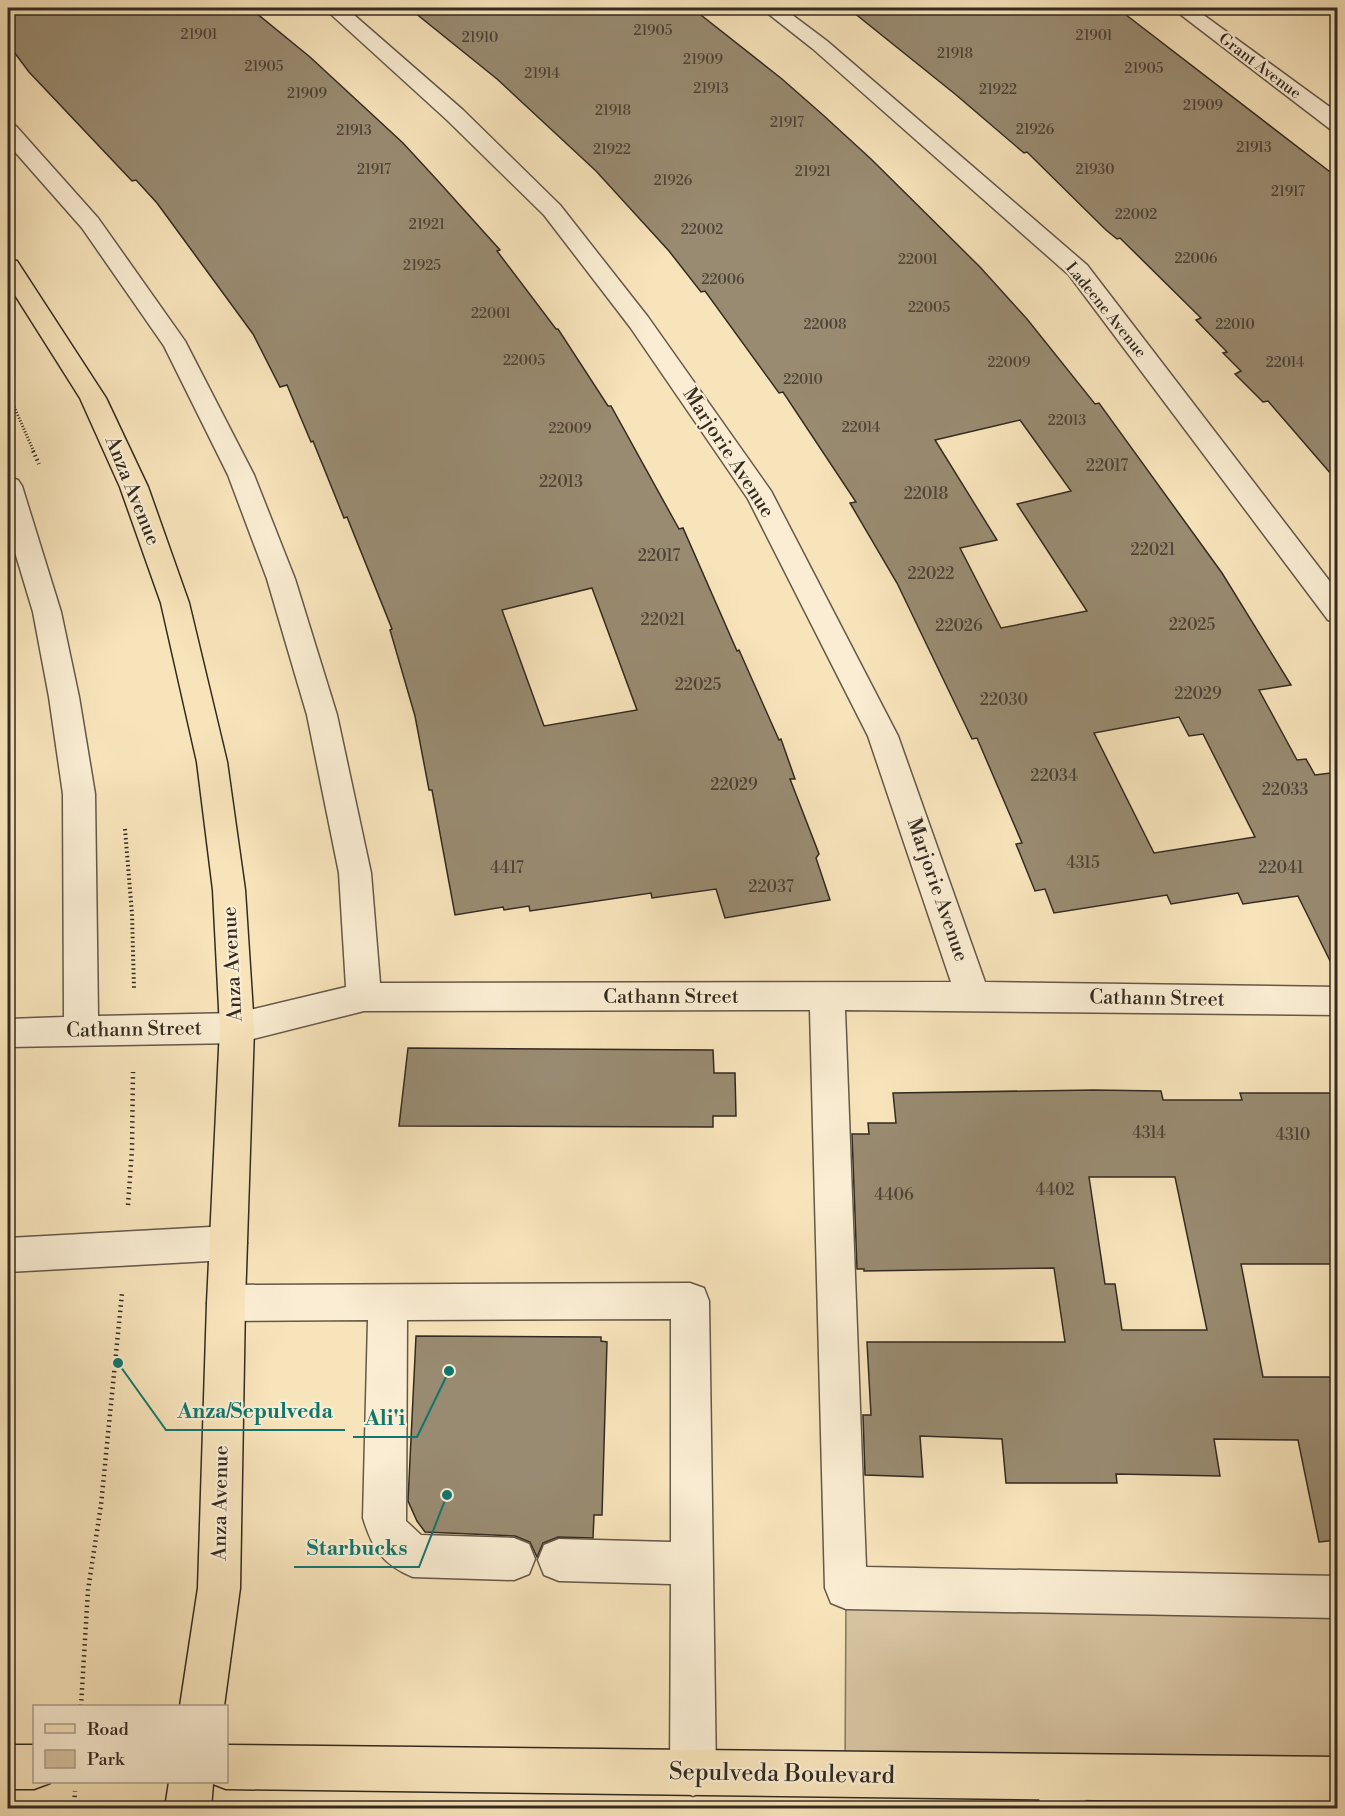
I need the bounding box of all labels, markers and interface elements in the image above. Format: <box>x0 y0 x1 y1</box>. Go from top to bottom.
house number: 21905 <box>633 22 673 40</box>
house number: 21901 <box>180 26 218 44</box>
house number: 21901 <box>1075 27 1113 45</box>
house number: 21910 <box>462 29 498 47</box>
street label: Grant Avenue <box>1215 29 1305 103</box>
house number: 21918 <box>937 45 973 63</box>
house number: 21909 <box>683 51 723 69</box>
house number: 21905 <box>244 58 284 76</box>
house number: 21905 <box>1124 60 1164 78</box>
house number: 21914 <box>524 65 560 83</box>
house number: 21913 <box>693 80 729 98</box>
house number: 21922 <box>979 81 1017 99</box>
house number: 21909 <box>287 85 327 103</box>
house number: 21909 <box>1183 97 1223 115</box>
house number: 21918 <box>595 102 631 120</box>
house number: 21917 <box>770 114 804 132</box>
house number: 21926 <box>1016 121 1055 139</box>
house number: 21913 <box>336 122 372 140</box>
house number: 21913 <box>1236 139 1272 157</box>
house number: 21922 <box>593 141 631 159</box>
house number: 21917 <box>357 161 391 179</box>
house number: 21930 <box>1075 161 1115 179</box>
house number: 21921 <box>795 163 831 181</box>
house number: 21926 <box>654 172 693 190</box>
house number: 21917 <box>1271 183 1305 201</box>
house number: 22002 <box>1115 206 1157 224</box>
house number: 21921 <box>409 216 445 234</box>
house number: 22002 <box>681 221 723 239</box>
house number: 22006 <box>1174 250 1218 268</box>
house number: 22001 <box>898 251 938 269</box>
house number: 21925 <box>403 257 441 275</box>
street label: Ladeene Avenue <box>1061 258 1151 362</box>
house number: 22006 <box>701 271 745 289</box>
house number: 22005 <box>908 299 950 317</box>
house number: 22001 <box>471 305 511 323</box>
house number: 22008 <box>803 316 847 334</box>
house number: 22010 <box>1215 316 1255 334</box>
house number: 22005 <box>503 352 545 370</box>
house number: 22009 <box>987 354 1031 372</box>
house number: 22014 <box>1266 354 1304 372</box>
house number: 22010 <box>783 371 823 389</box>
street label: Marjorie Avenue <box>677 383 779 523</box>
house number: 22013 <box>1048 412 1087 430</box>
house number: 22014 <box>842 419 880 437</box>
house number: 22009 <box>548 420 592 438</box>
street label: Anza Avenue <box>98 432 165 549</box>
house number: 22017 <box>1086 456 1128 476</box>
house number: 22013 <box>539 472 583 492</box>
house number: 22018 <box>904 484 949 504</box>
house number: 22021 <box>1131 540 1175 560</box>
house number: 22017 <box>638 546 680 566</box>
house number: 22022 <box>908 564 954 584</box>
house number: 22021 <box>641 610 685 630</box>
house number: 22025 <box>1169 615 1215 635</box>
house number: 22026 <box>935 616 983 636</box>
house number: 22025 <box>675 675 721 695</box>
house number: 22029 <box>1174 684 1222 704</box>
house number: 22030 <box>980 690 1028 710</box>
house number: 22034 <box>1030 766 1078 786</box>
house number: 22029 <box>710 775 758 795</box>
house number: 22033 <box>1262 780 1308 800</box>
street label: Marjorie Avenue <box>901 815 973 965</box>
house number: 4315 <box>1066 853 1100 873</box>
house number: 4417 <box>490 858 524 878</box>
house number: 22041 <box>1258 858 1304 878</box>
house number: 22037 <box>748 877 794 897</box>
street label: Anza Avenue <box>217 906 249 1023</box>
street label: Cathann Street <box>603 985 739 1010</box>
street label: Cathann Street <box>1089 985 1225 1013</box>
street label: Cathann Street <box>66 1016 202 1044</box>
house number: 4314 <box>1132 1123 1166 1143</box>
house number: 4310 <box>1276 1125 1310 1145</box>
house number: 4402 <box>1036 1180 1074 1200</box>
house number: 4406 <box>874 1185 914 1205</box>
callout: Anza/Sepulveda <box>166 1391 345 1430</box>
callout: Ali'i <box>353 1398 417 1437</box>
text: Anza/Sepulveda <box>176 1399 333 1425</box>
text: Ali'i <box>364 1406 406 1432</box>
street label: Anza Avenue <box>207 1445 235 1562</box>
callout: Starbucks <box>294 1528 419 1567</box>
text: Starbucks <box>306 1536 408 1562</box>
legend <box>33 1705 228 1783</box>
text: Road <box>87 1718 130 1741</box>
text: Park <box>87 1748 126 1771</box>
street label: Sepulveda Boulevard <box>669 1757 896 1791</box>

